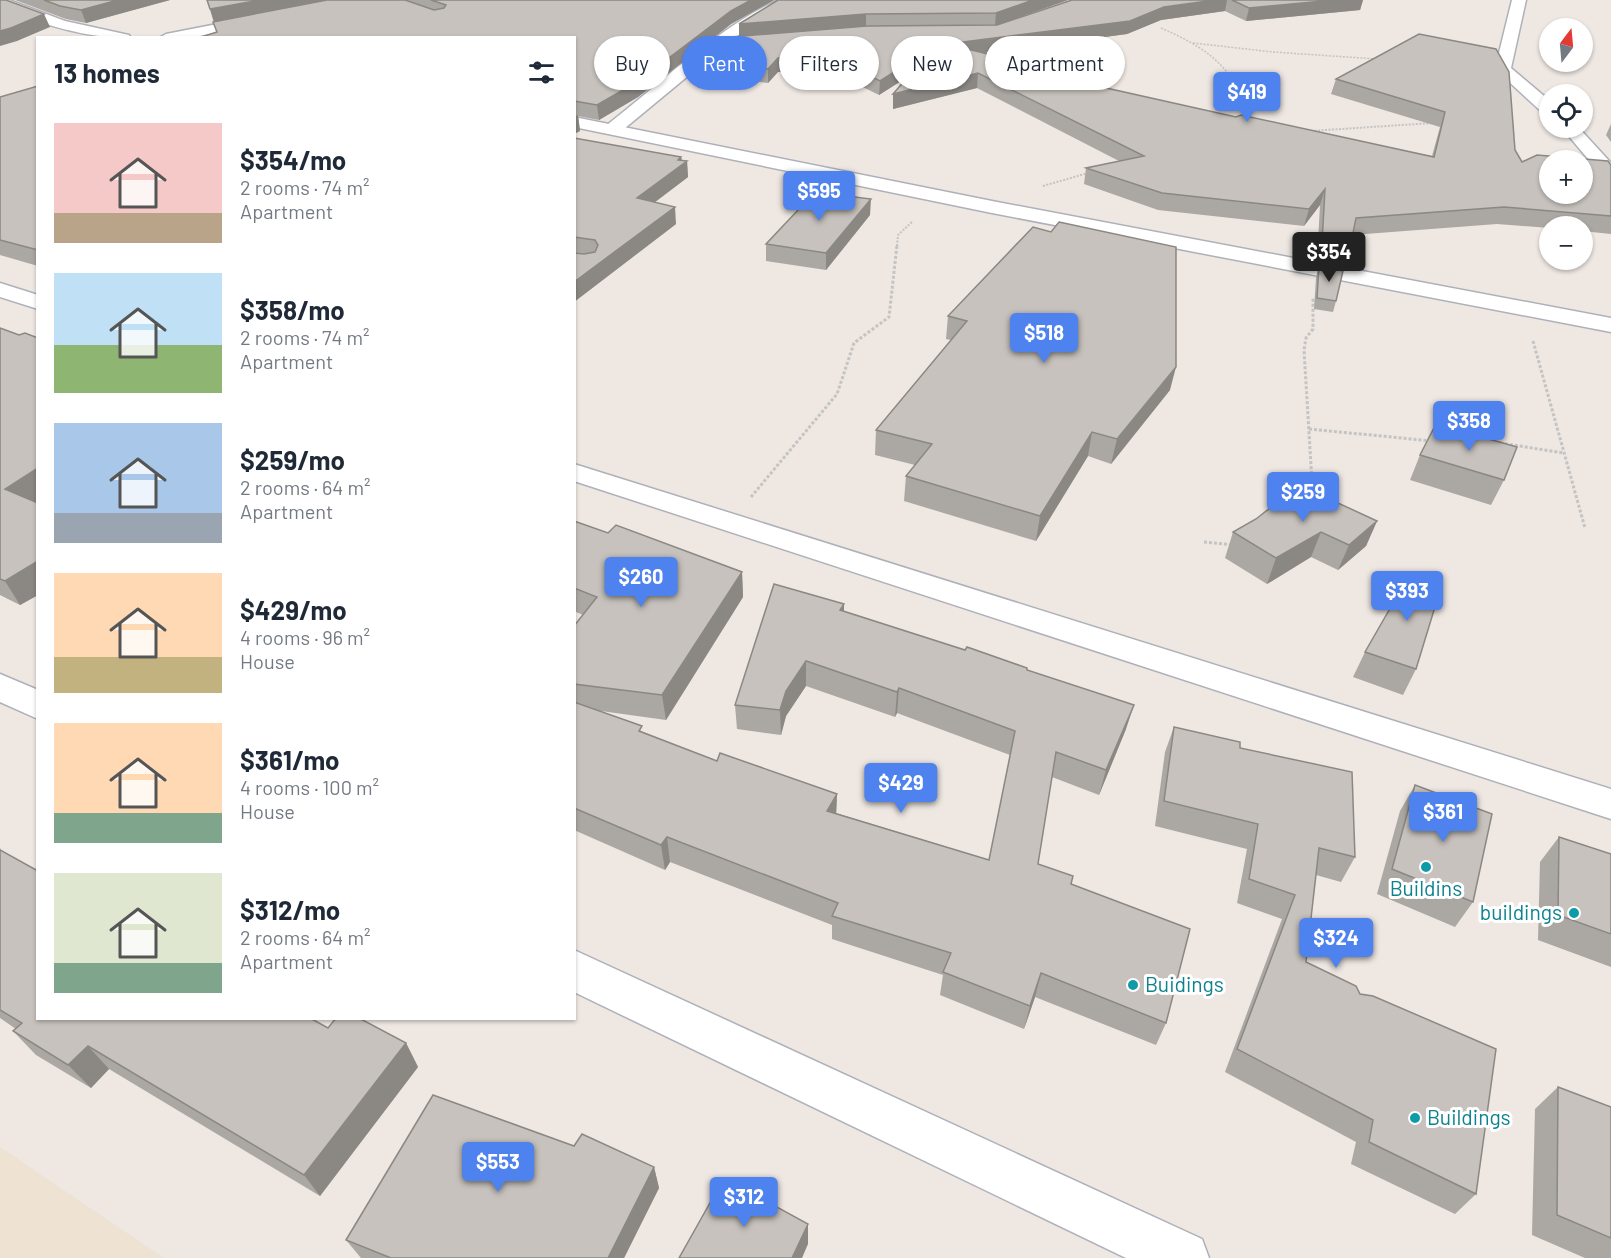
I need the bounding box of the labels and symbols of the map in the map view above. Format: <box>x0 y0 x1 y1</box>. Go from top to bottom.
north arrow <box>1539 18 1593 72</box>
pin: $419 <box>1211 72 1283 123</box>
pin: $595 <box>783 171 855 222</box>
pin: $354 <box>1293 232 1365 283</box>
pin: $518 <box>1008 313 1080 364</box>
pin: $358 <box>1433 401 1505 452</box>
pin: $259 <box>1267 472 1339 523</box>
pin: $260 <box>605 557 677 608</box>
pin: $393 <box>1371 571 1443 622</box>
pin: $429 <box>865 763 937 814</box>
pin: $361 <box>1407 792 1479 843</box>
marker: Buildins <box>1419 860 1433 874</box>
place label: Buildins <box>1390 875 1462 900</box>
place label: buildings <box>1480 899 1562 924</box>
marker: buildings <box>1567 906 1581 920</box>
pin: $324 <box>1300 918 1372 969</box>
place label: Buidings <box>1145 971 1224 996</box>
marker: Buidings <box>1126 978 1140 992</box>
place label: Buildings <box>1427 1104 1511 1129</box>
marker: Buildings <box>1408 1111 1422 1125</box>
pin: $553 <box>462 1142 534 1193</box>
pin: $312 <box>708 1177 780 1228</box>

